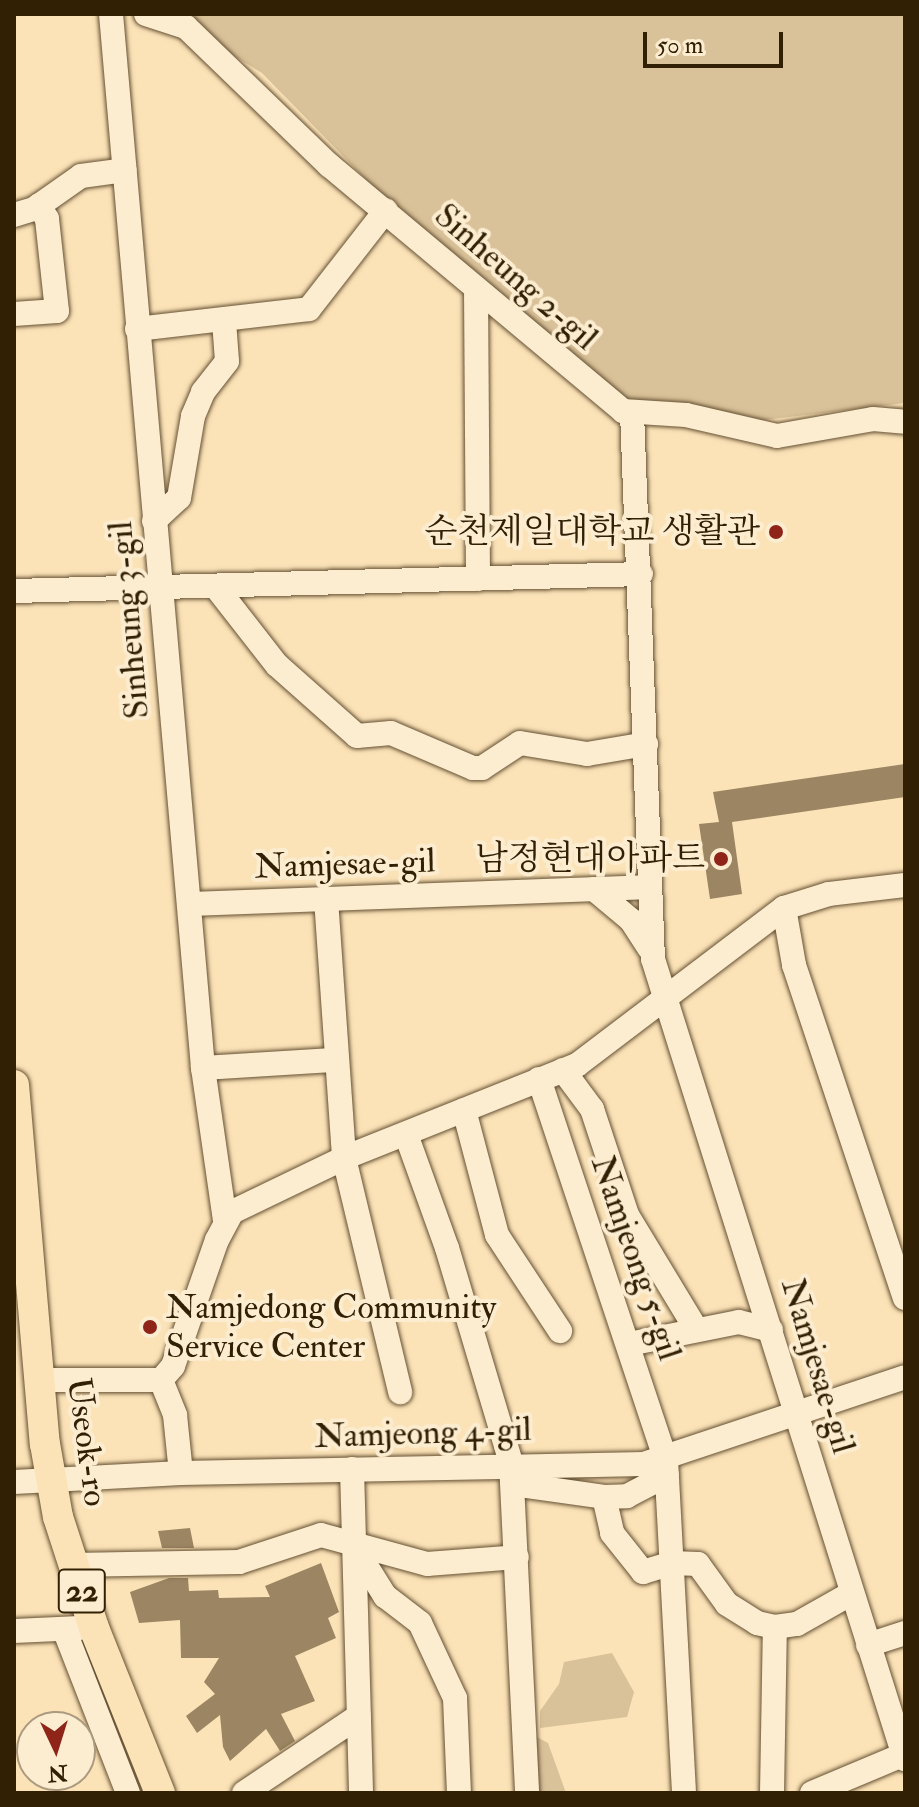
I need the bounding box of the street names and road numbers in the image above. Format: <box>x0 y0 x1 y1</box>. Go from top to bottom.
street label: Sinheung 2-gil <box>426 195 606 359</box>
street label: Sinheung 3-gil <box>100 519 158 721</box>
street label: Namjesae-gil <box>254 840 436 888</box>
street label: Namjeong 5-gil <box>582 1150 690 1366</box>
street label: Namjesae-gil <box>772 1274 864 1458</box>
street label: Useok-ro <box>58 1375 116 1509</box>
street label: Namjeong 4-gil <box>314 1409 532 1457</box>
road number: 22 <box>56 1563 108 1619</box>

